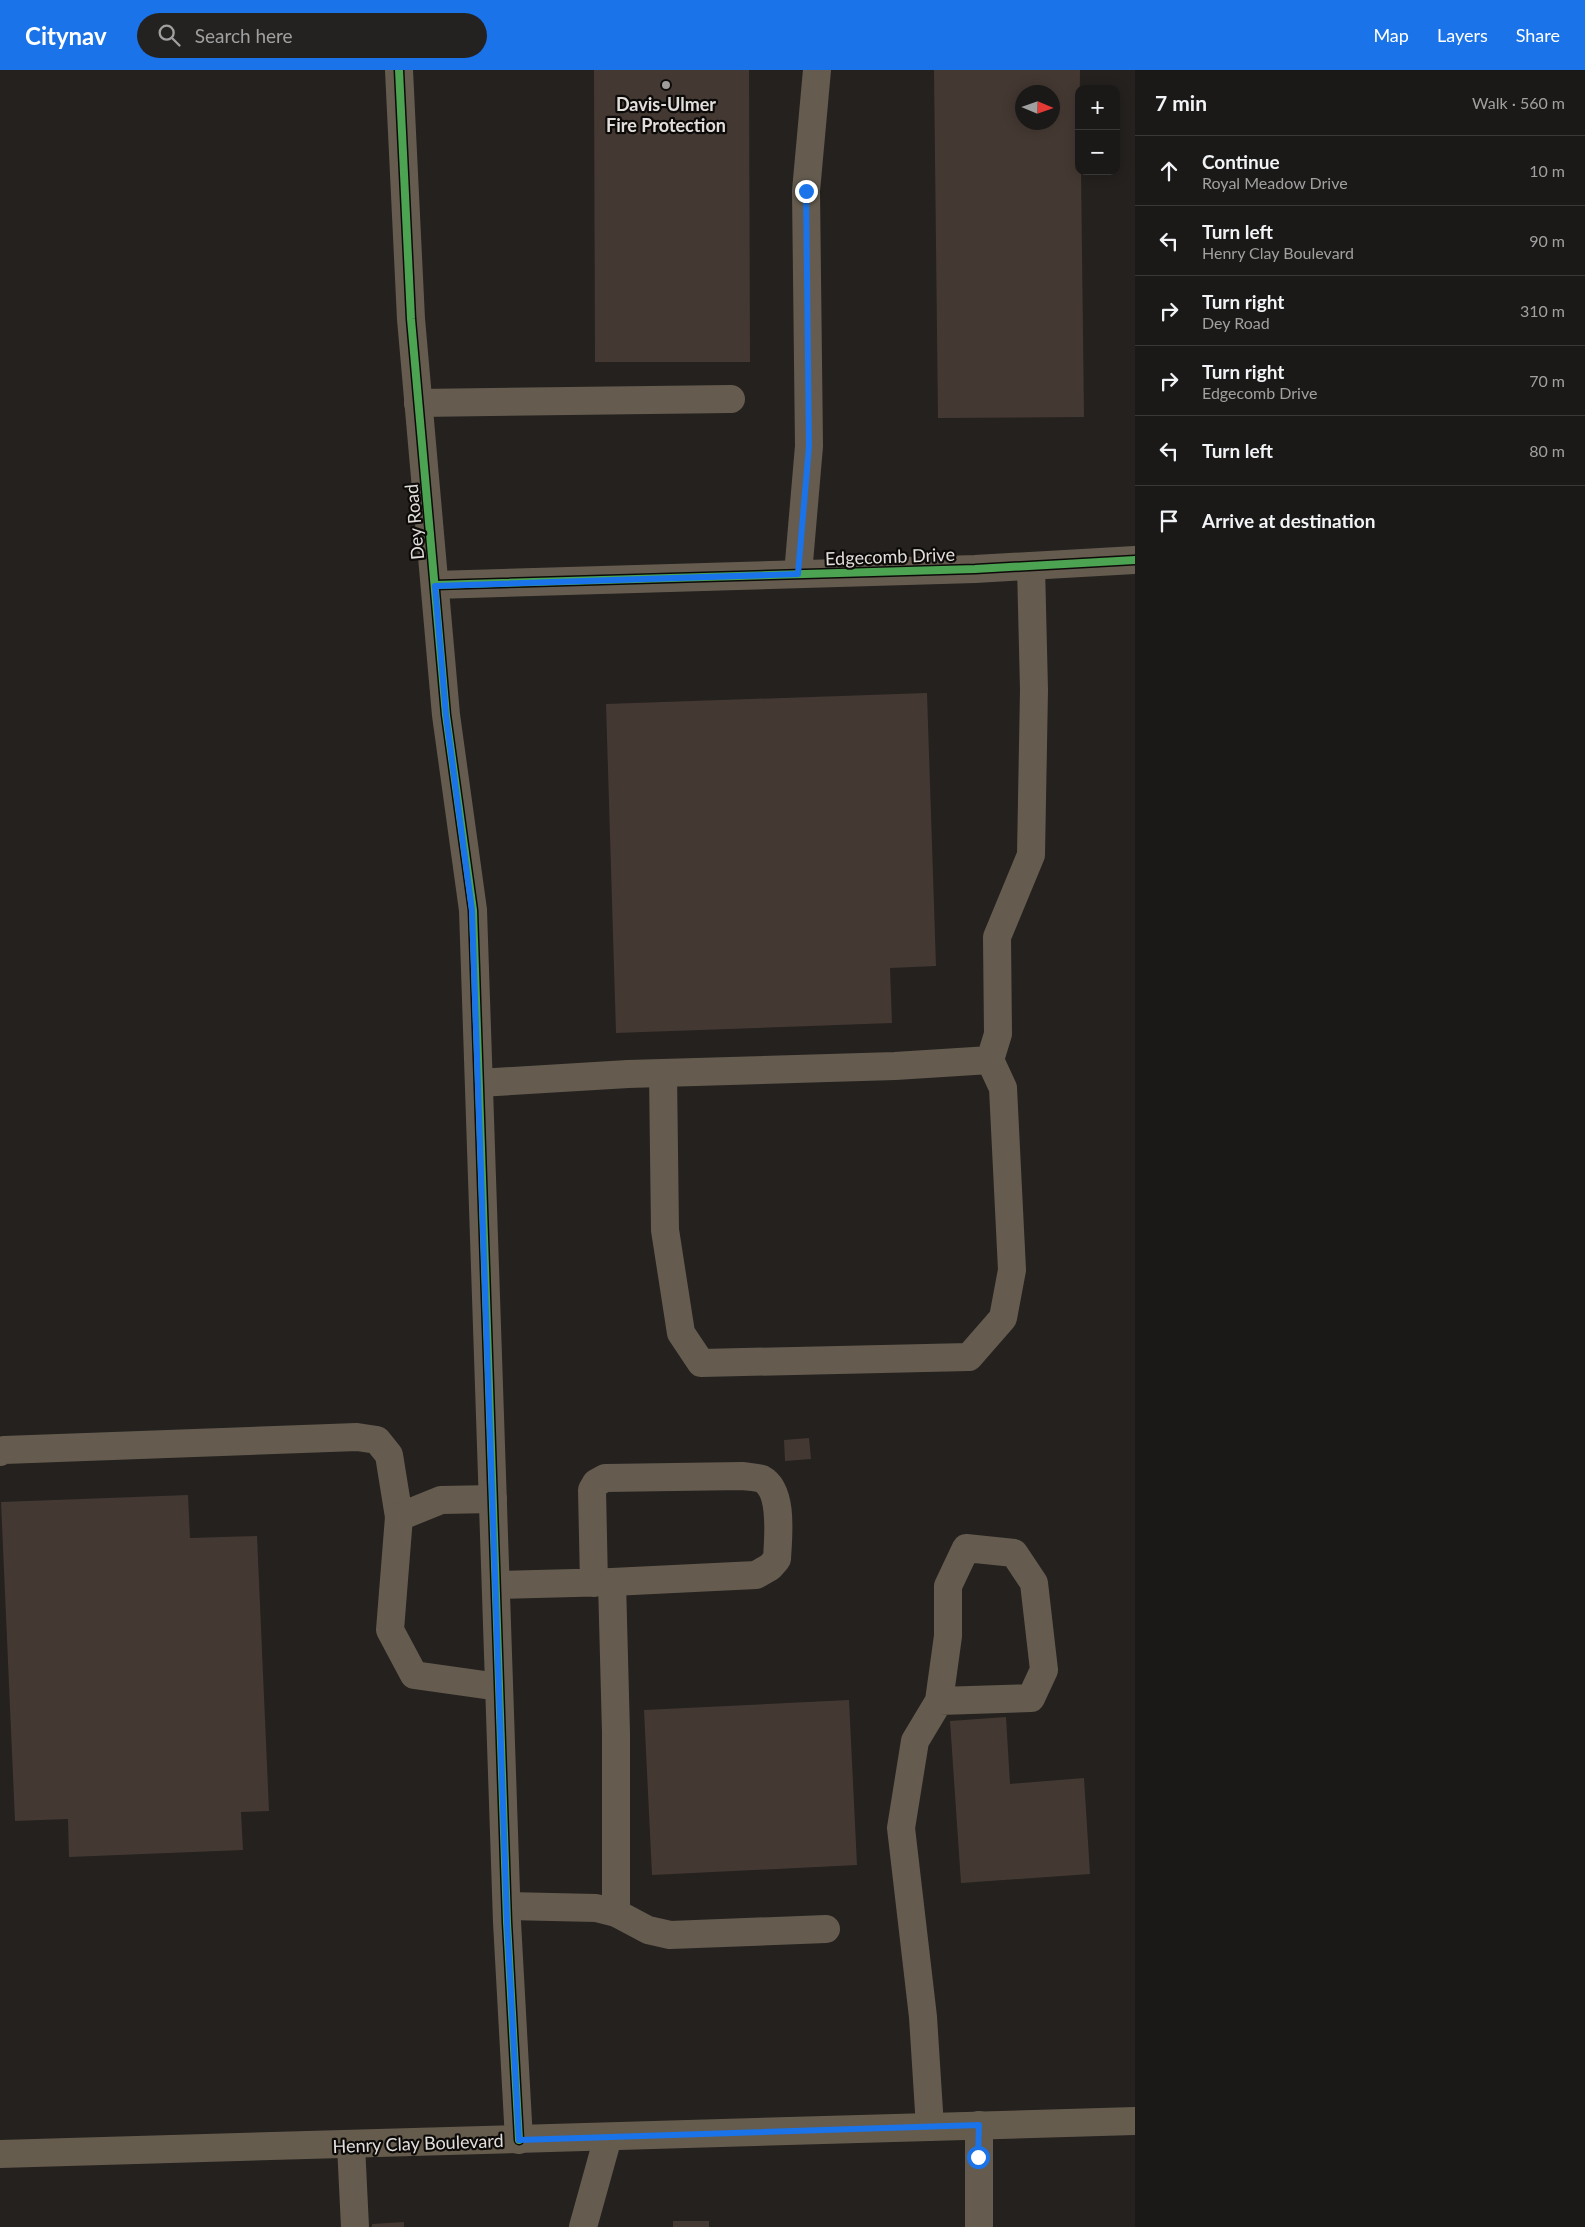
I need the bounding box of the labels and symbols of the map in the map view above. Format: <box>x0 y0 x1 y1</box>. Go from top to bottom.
marker: Davis-Ulmer Fire Protection <box>660 79 672 91</box>
north arrow <box>1015 85 1060 130</box>
place label: Davis-Ulmer Fire Protection <box>606 93 726 136</box>
route end <box>795 180 818 203</box>
street label: Dey Road <box>400 483 428 561</box>
street label: Edgecomb Drive <box>825 543 955 569</box>
street label: Henry Clay Boulevard <box>332 2129 504 2157</box>
route start <box>967 2146 990 2169</box>

